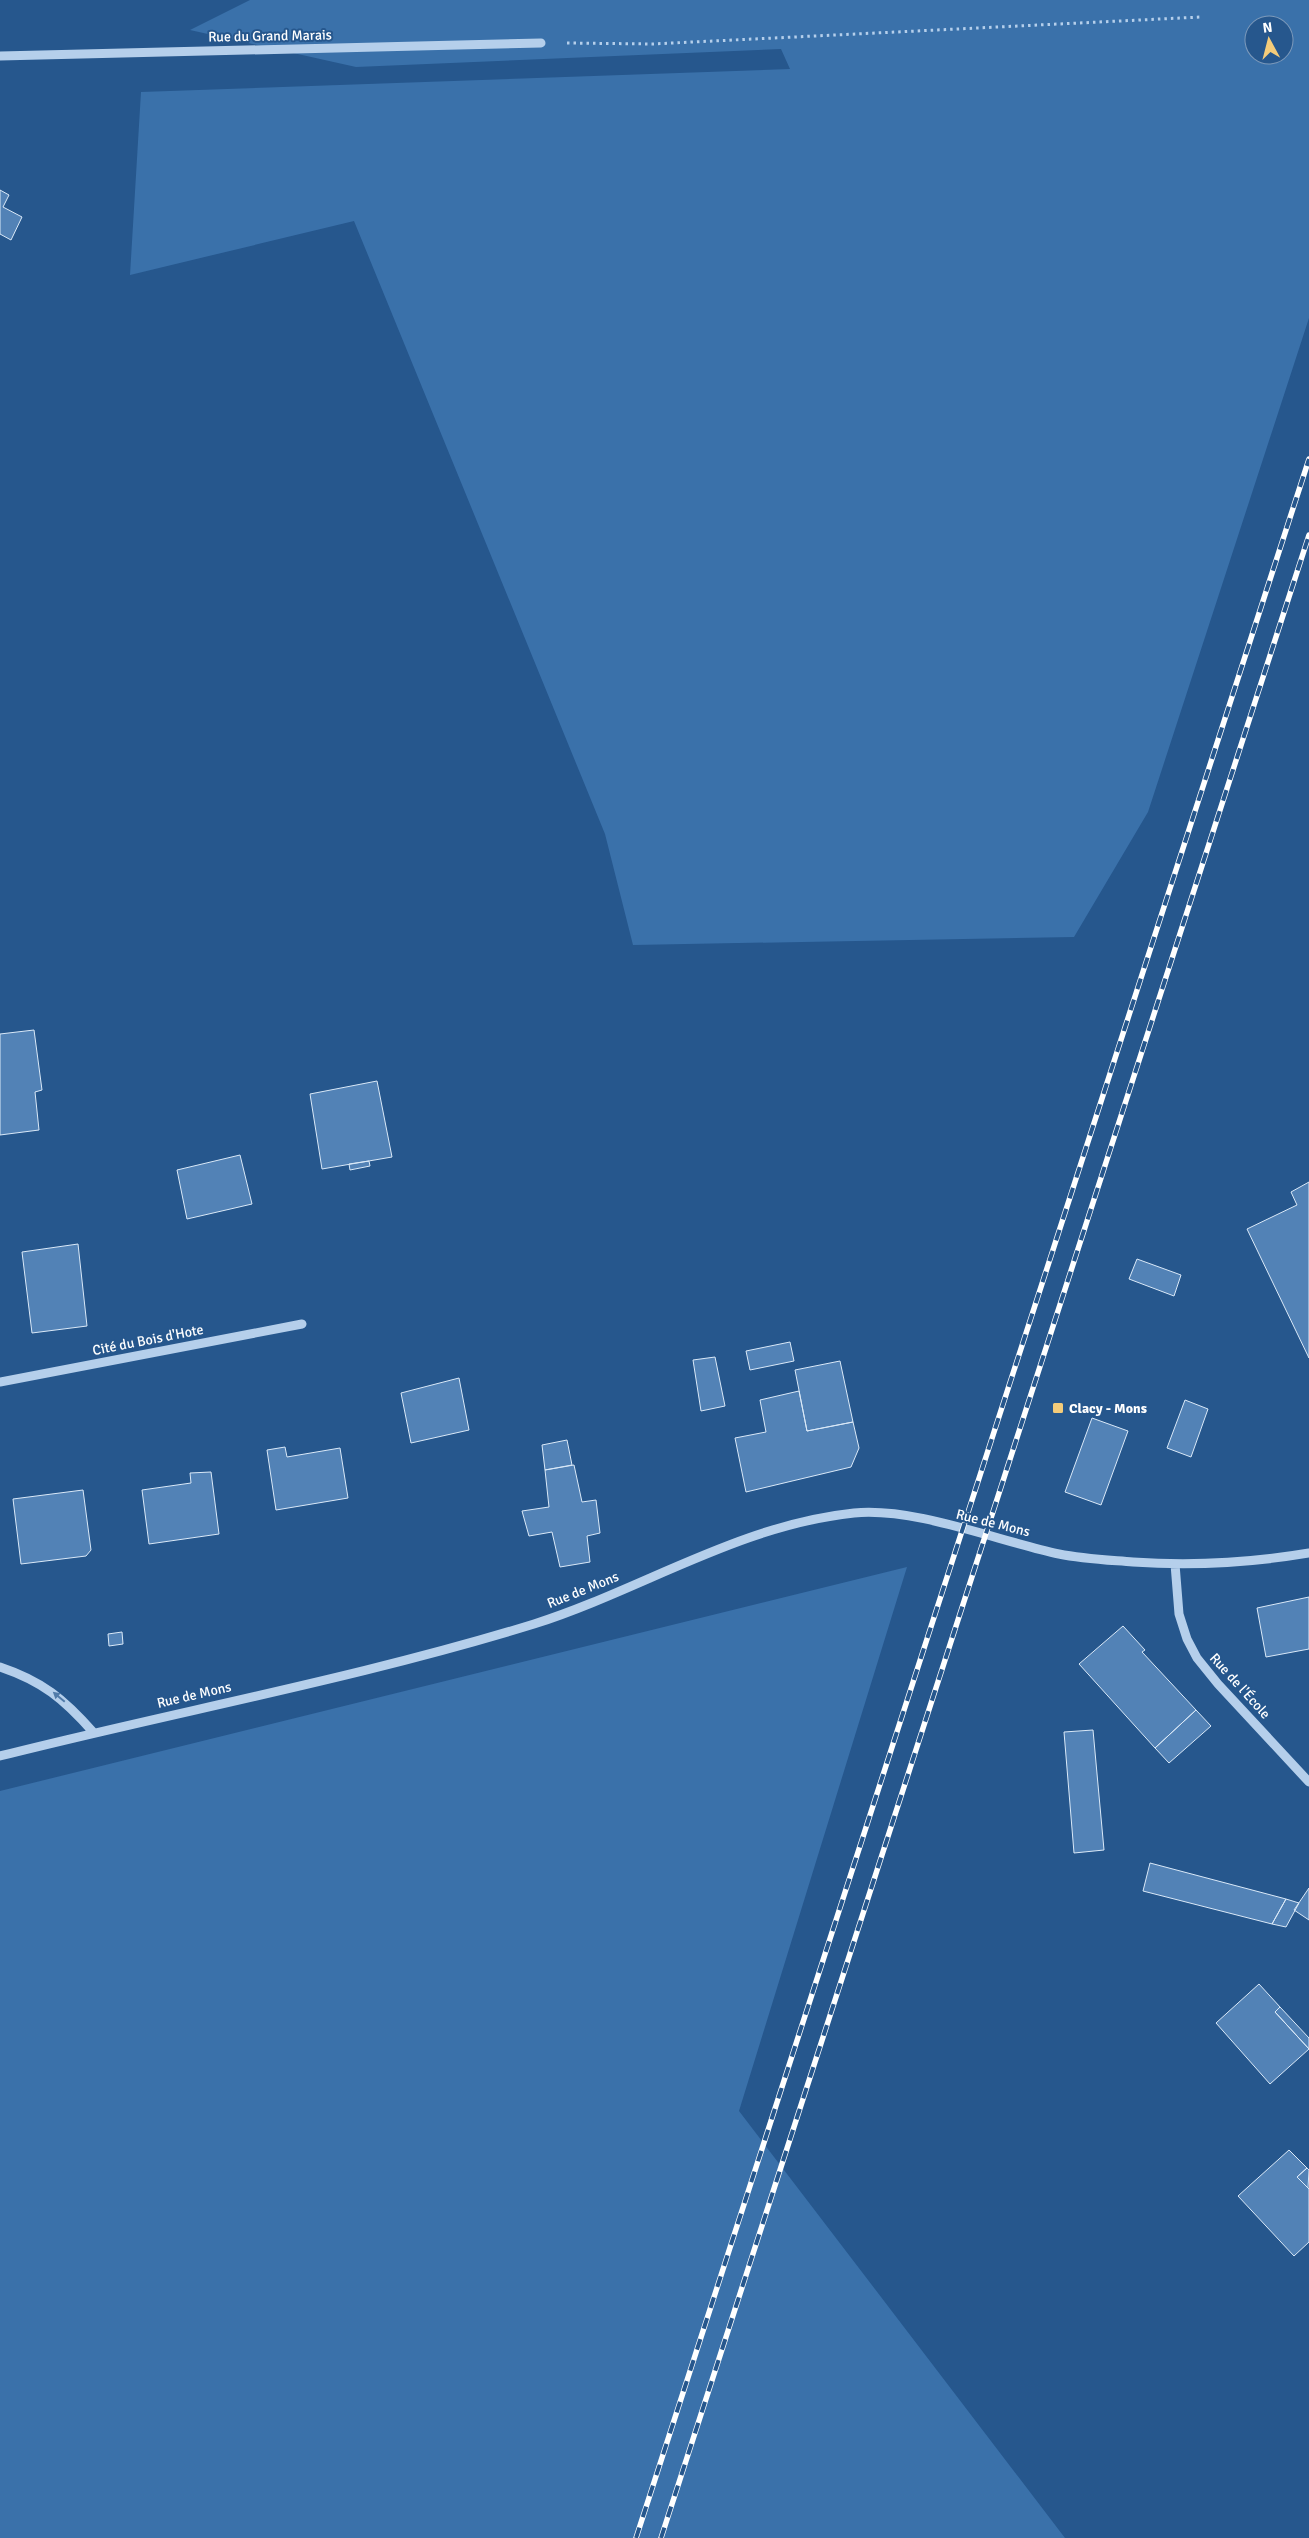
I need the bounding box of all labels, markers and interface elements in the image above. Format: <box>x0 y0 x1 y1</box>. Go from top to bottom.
north arrow <box>1244 15 1294 65</box>
text: N <box>1262 19 1273 37</box>
street label: Rue du Grand Marais <box>208 26 332 46</box>
street label: Cité du Bois d'Hote <box>91 1321 205 1359</box>
place label: Clacy - Mons <box>1069 1400 1147 1417</box>
marker: Clacy - Mons <box>1051 1401 1065 1415</box>
street label: Rue de Mons <box>954 1506 1032 1540</box>
street label: Rue de Mons <box>545 1568 621 1612</box>
street label: Rue de l'École <box>1206 1650 1274 1722</box>
street label: Rue de Mons <box>155 1678 233 1712</box>
one-way arrow <box>53 1692 65 1703</box>

